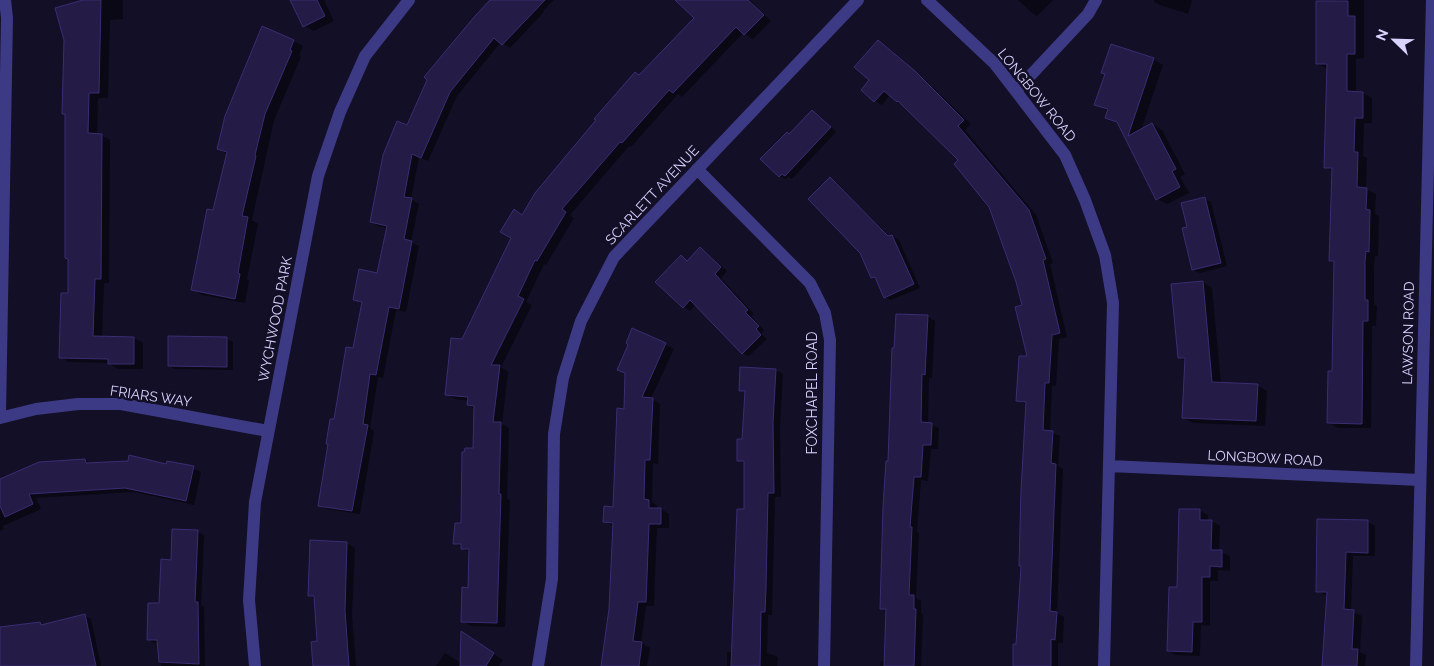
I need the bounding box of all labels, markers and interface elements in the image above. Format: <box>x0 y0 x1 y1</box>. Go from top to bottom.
north arrow <box>1369 15 1419 65</box>
text: N <box>1373 27 1391 43</box>
street label: LONGBOW ROAD <box>995 45 1079 145</box>
street label: SCARLETT AVENUE <box>602 142 702 248</box>
street label: WYCHWOOD PARK <box>255 255 295 383</box>
street label: LAWSON ROAD <box>1399 281 1417 385</box>
street label: FOXCHAPEL ROAD <box>804 331 820 455</box>
street label: FRIARS WAY <box>109 382 193 410</box>
street label: LONGBOW ROAD <box>1207 447 1323 469</box>

